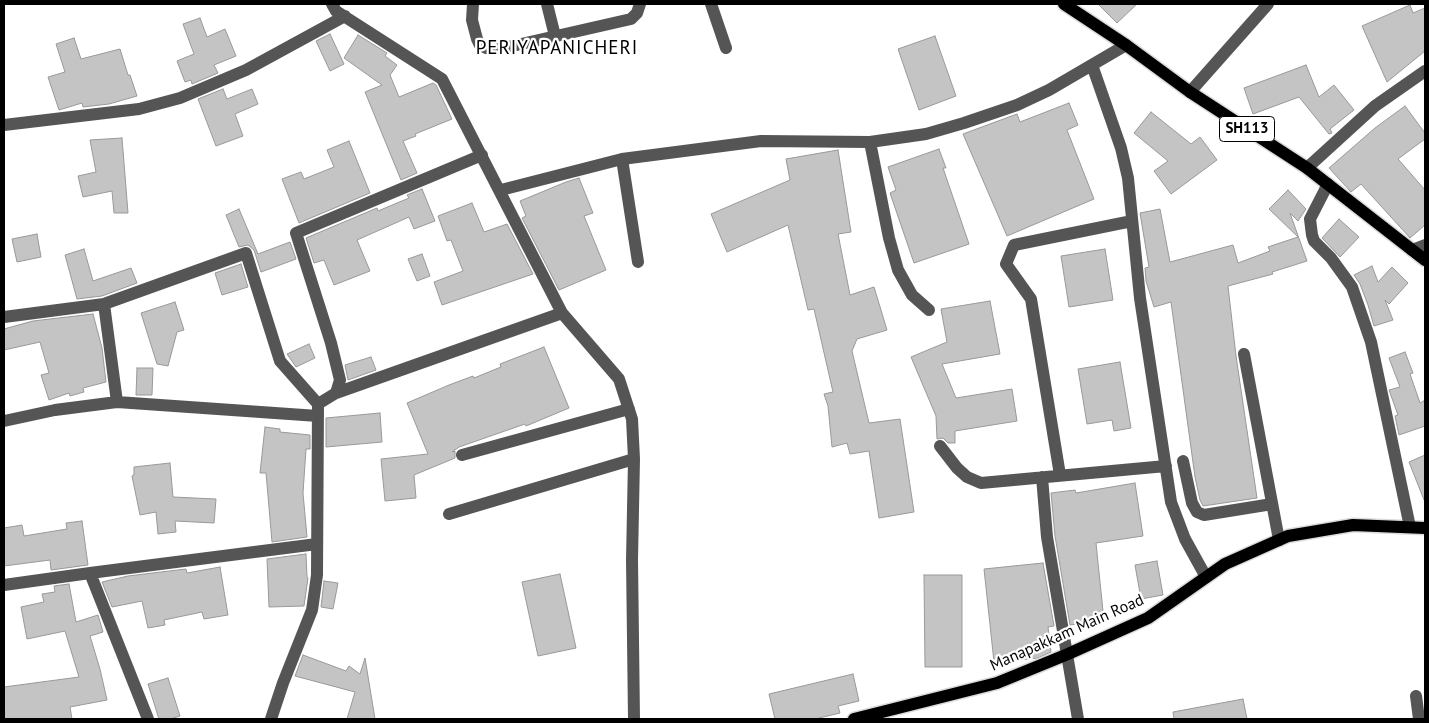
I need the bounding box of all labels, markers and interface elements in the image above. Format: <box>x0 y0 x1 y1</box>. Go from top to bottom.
district label: PERIYAPANICHERI <box>474 38 640 60</box>
road number: SH113 <box>1220 116 1274 142</box>
street label: Manapakkam Main Road <box>987 590 1147 676</box>

